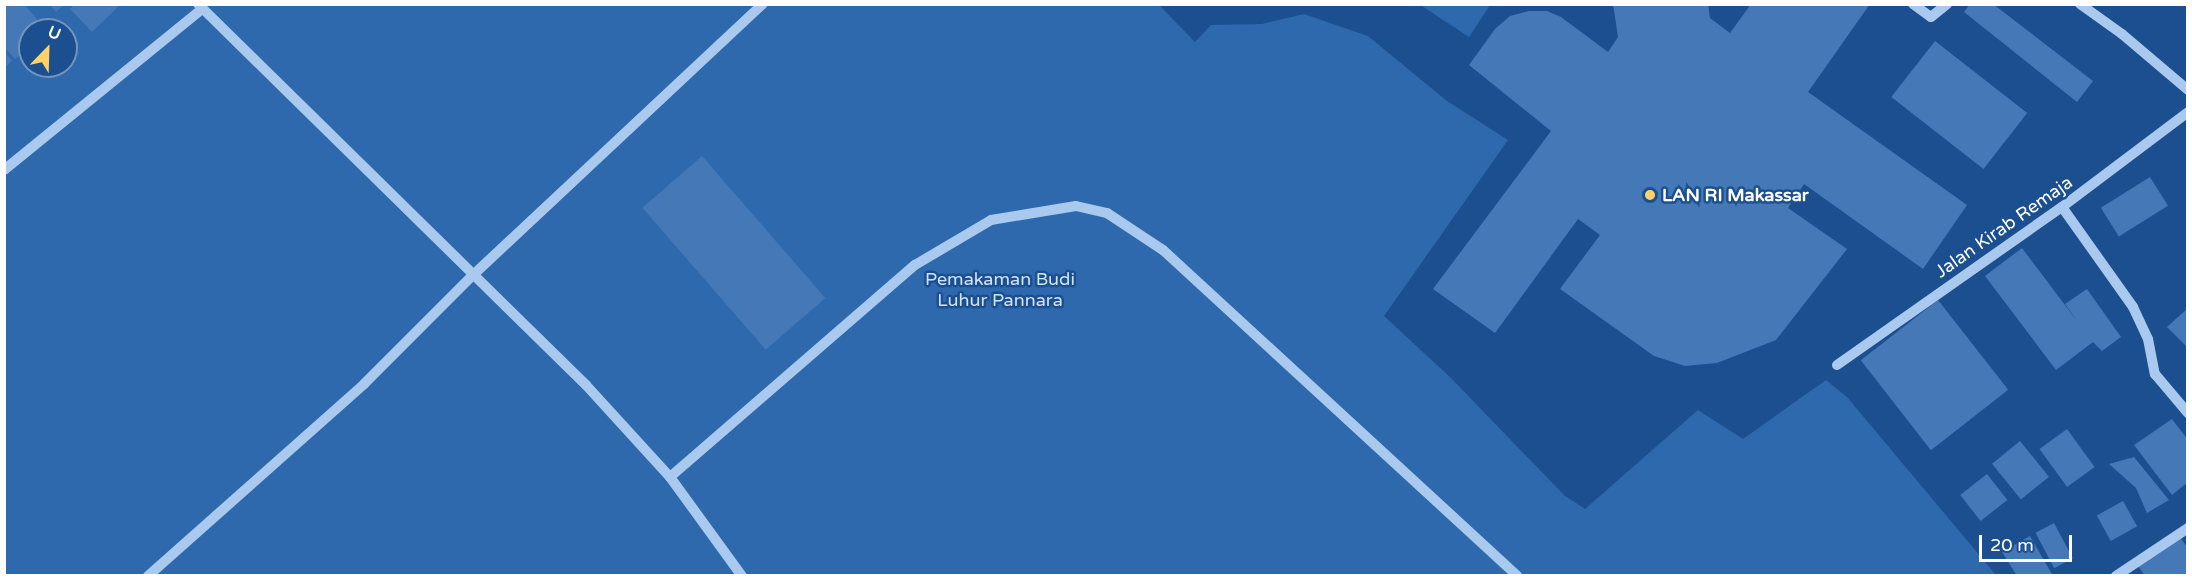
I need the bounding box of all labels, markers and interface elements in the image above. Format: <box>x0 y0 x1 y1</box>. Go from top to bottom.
north arrow <box>18 18 78 78</box>
text: U <box>45 22 64 45</box>
street label: Jalan Kirab Remaja <box>1931 172 2077 282</box>
place label: LAN RI Makassar <box>1662 184 1809 206</box>
marker: LAN RI Makassar <box>1643 188 1657 202</box>
park label: Pemakaman Budi Luhur Pannara <box>925 269 1075 312</box>
scale bar <box>1982 523 2075 561</box>
text: 20 m <box>1990 534 2034 556</box>

